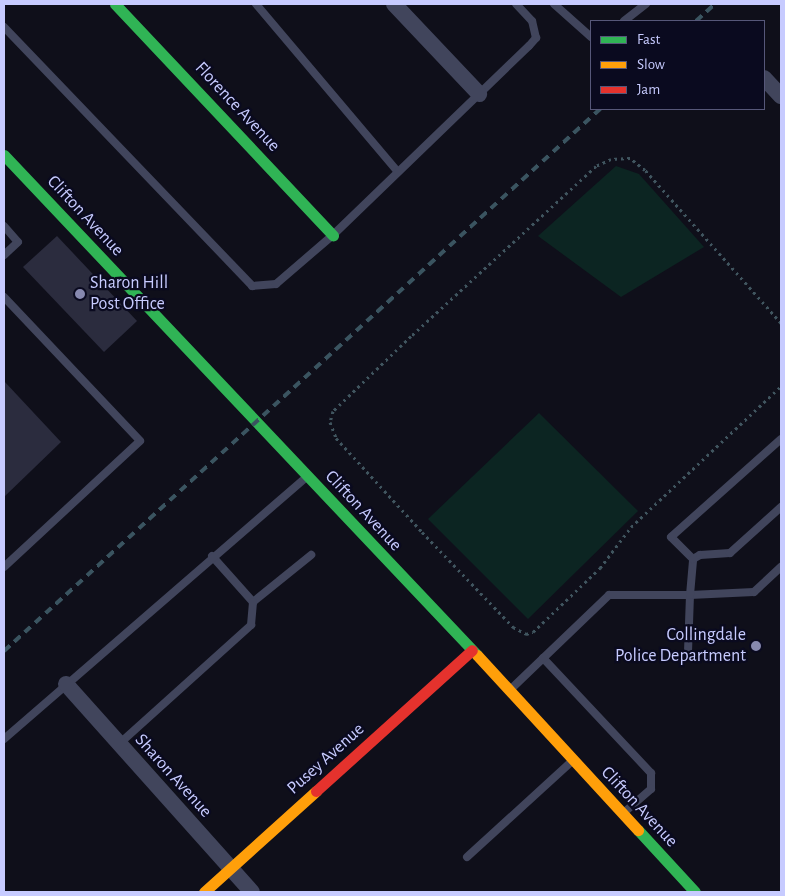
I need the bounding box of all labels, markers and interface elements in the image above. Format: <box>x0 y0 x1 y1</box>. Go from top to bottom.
legend <box>590 20 765 110</box>
text: Fast <box>637 32 660 47</box>
text: Slow <box>637 57 665 72</box>
street label: Florence Avenue <box>190 58 284 156</box>
text: Jam <box>637 82 660 97</box>
street label: Clifton Avenue <box>42 171 128 261</box>
place label: Sharon Hill Post Office <box>90 273 168 316</box>
marker: Sharon Hill Post Office <box>74 288 86 300</box>
street label: Clifton Avenue <box>320 466 406 556</box>
place label: Collingdale Police Department <box>615 625 746 668</box>
marker: Collingdale Police Department <box>750 640 762 652</box>
street label: Pusey Avenue <box>283 719 369 799</box>
street label: Sharon Avenue <box>130 730 216 822</box>
street label: Clifton Avenue <box>596 762 682 852</box>

